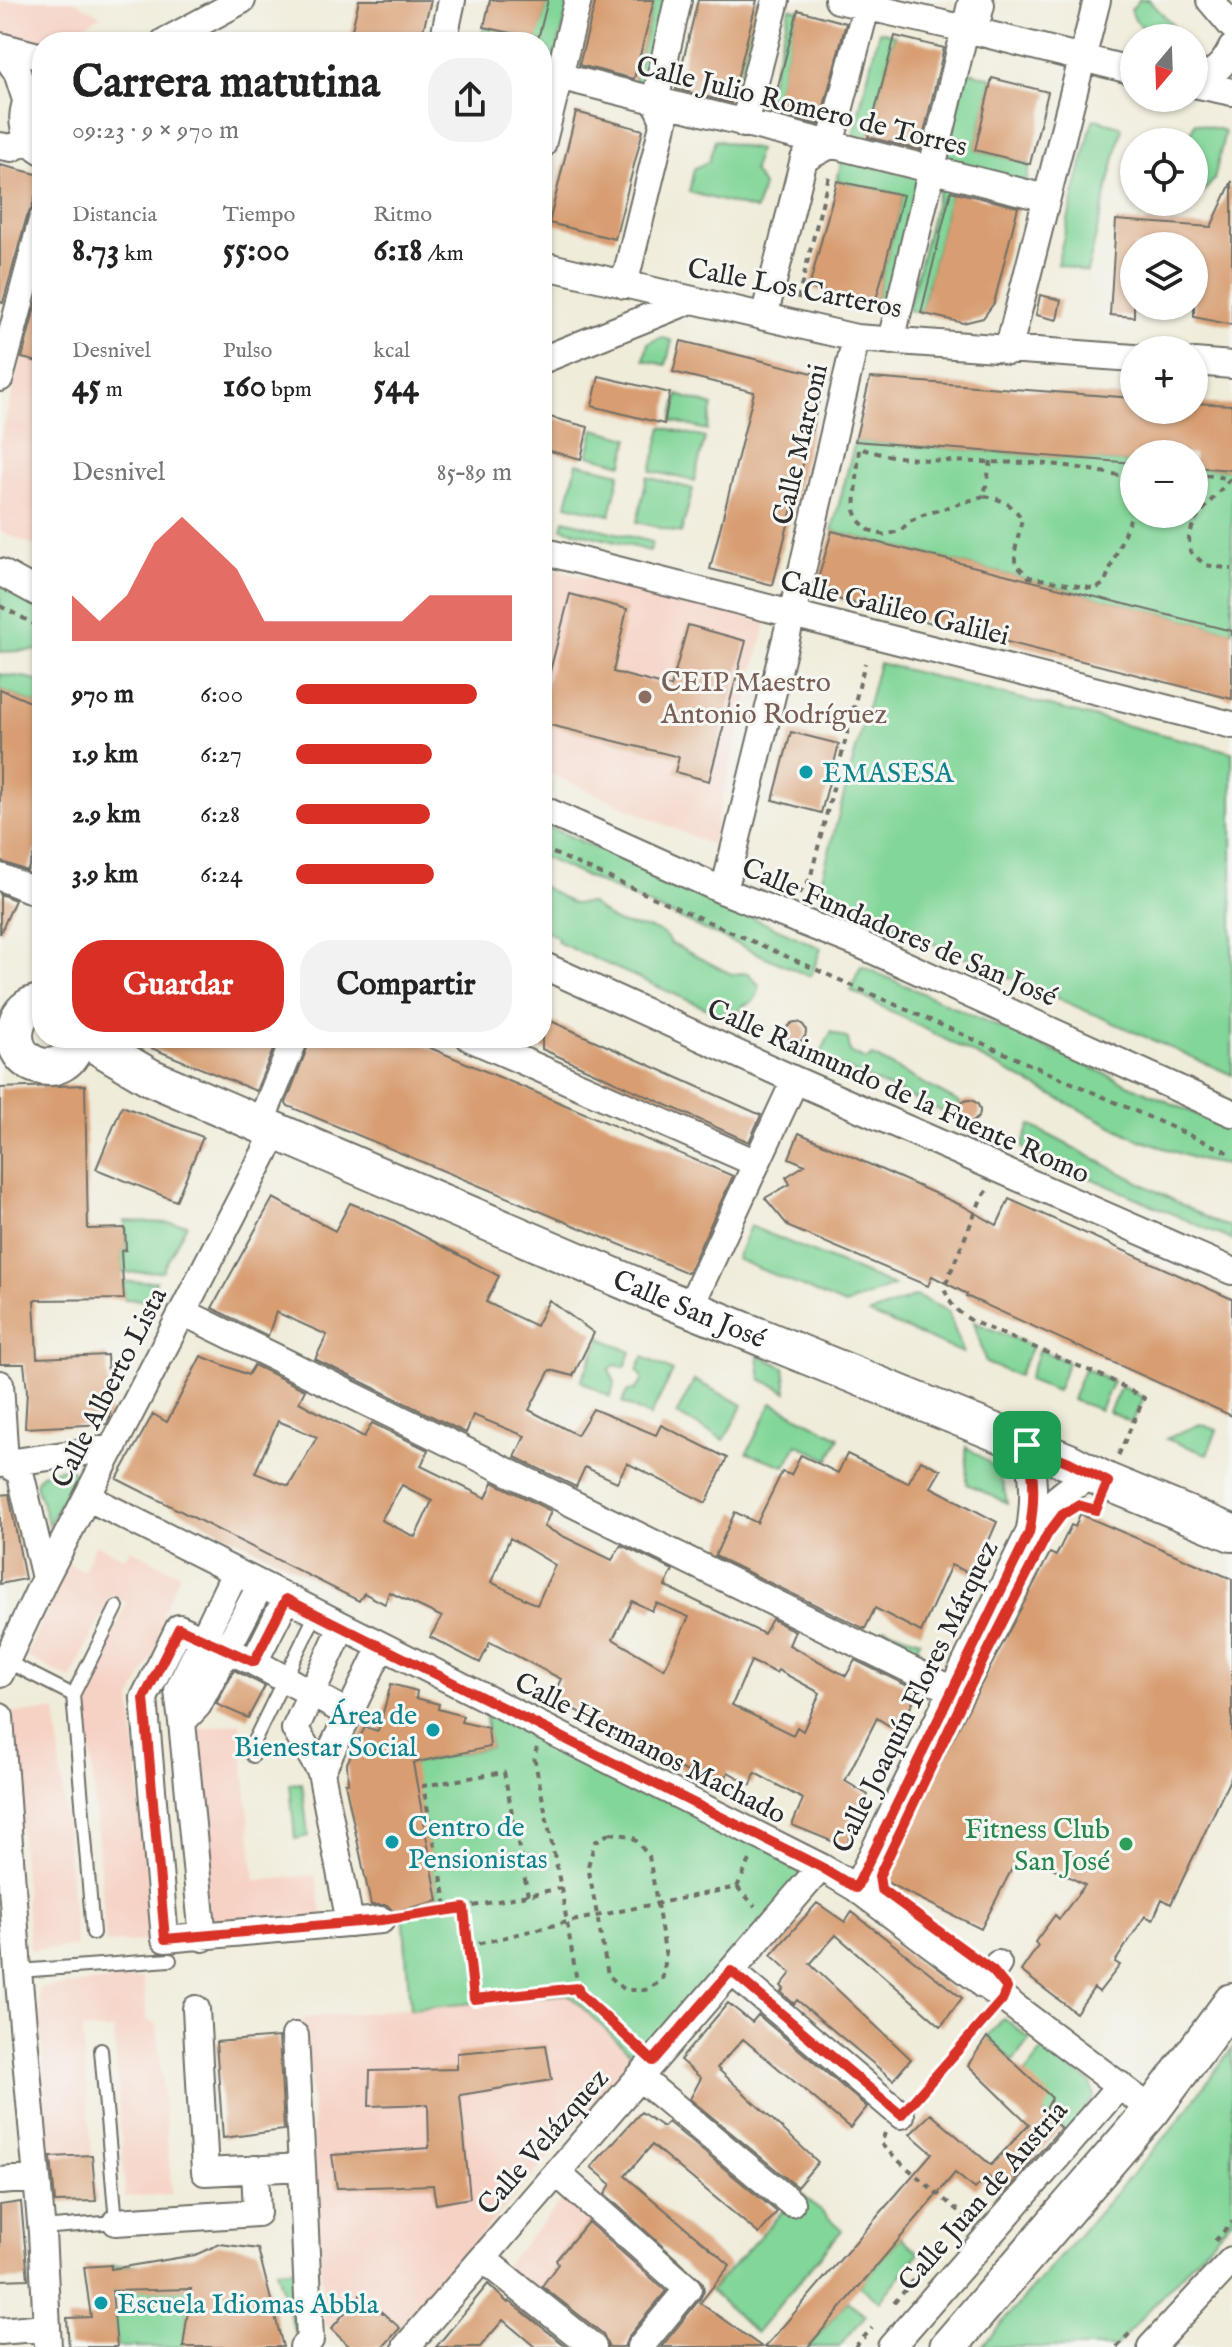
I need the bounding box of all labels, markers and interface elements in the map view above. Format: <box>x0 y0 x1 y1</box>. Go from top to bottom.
north arrow <box>1120 24 1208 112</box>
map controls <box>1120 24 1208 528</box>
street label: Calle Julio Romero de Torres <box>632 49 971 166</box>
text: Carrera matutina <box>72 56 380 112</box>
button: share <box>428 58 512 142</box>
text: 09:23 · 9 × 970 m <box>72 114 239 147</box>
button: locate <box>1120 128 1208 216</box>
text: Distancia <box>72 201 157 229</box>
text: Tiempo <box>223 201 295 229</box>
text: Ritmo <box>373 201 432 229</box>
text: 8.73 <box>72 229 119 272</box>
text: 55:00 <box>223 229 290 272</box>
text: 6:18 <box>373 229 423 272</box>
button: layers <box>1120 232 1208 320</box>
text: km <box>119 240 153 268</box>
text: /km <box>423 240 464 268</box>
street label: Calle Los Carteros <box>684 252 905 327</box>
button: + <box>1120 336 1208 424</box>
text: Desnivel <box>72 337 151 365</box>
text: Pulso <box>223 337 272 365</box>
text: kcal <box>373 337 410 365</box>
street label: Calle Marconi <box>766 361 837 529</box>
text: 45 <box>72 365 101 408</box>
text: 160 <box>223 365 266 408</box>
text: 544 <box>373 365 419 408</box>
text: m <box>101 376 123 404</box>
text: bpm <box>266 376 312 404</box>
button: − <box>1120 440 1208 528</box>
text: Desnivel <box>72 456 165 489</box>
text: 85–89 m <box>436 456 512 489</box>
street label: Calle Galileo Galilei <box>776 564 1013 655</box>
place label: CEIP Maestro Antonio Rodríguez <box>660 666 887 733</box>
text: 970 m <box>72 678 134 711</box>
text: 6:00 <box>200 678 243 711</box>
marker: CEIP Maestro Antonio Rodríguez <box>636 688 654 706</box>
text: 1.9 km <box>72 738 138 771</box>
text: 6:27 <box>200 738 242 771</box>
place label: EMASESA <box>822 757 955 792</box>
marker: EMASESA <box>797 763 815 781</box>
text: 2.9 km <box>72 798 141 831</box>
text: 6:28 <box>200 798 240 831</box>
street label: Calle Fundadores de San José <box>736 851 1062 1016</box>
text: 3.9 km <box>72 858 138 891</box>
text: 6:24 <box>200 858 243 891</box>
button: Guardar <box>72 940 284 1032</box>
button: Compartir <box>300 940 512 1032</box>
street label: Calle Raimundo de la Fuente Romo <box>701 992 1095 1193</box>
street label: Calle San José <box>607 1263 771 1357</box>
street label: Calle Alberto Lista <box>45 1281 176 1494</box>
pin <box>993 1411 1061 1479</box>
icon: arrive <box>1005 1423 1049 1467</box>
street label: Calle Joaquín Flores Márquez <box>825 1535 1007 1859</box>
street label: Calle Hermanos Machado <box>508 1665 792 1833</box>
place label: Área de Bienestar Social <box>234 1698 417 1766</box>
marker: Área de Bienestar Social <box>424 1721 442 1739</box>
place label: Centro de Pensionistas <box>408 1811 548 1878</box>
place label: Fitness Club San José <box>965 1813 1110 1880</box>
marker: Centro de Pensionistas <box>383 1833 401 1851</box>
marker: Fitness Club San José <box>1117 1835 1135 1853</box>
street label: Calle Velázquez <box>471 2062 617 2223</box>
street label: Calle Juan de Austria <box>892 2093 1077 2299</box>
place label: Escuela Idiomas Abbla <box>117 2288 380 2323</box>
marker: Escuela Idiomas Abbla <box>92 2294 110 2312</box>

